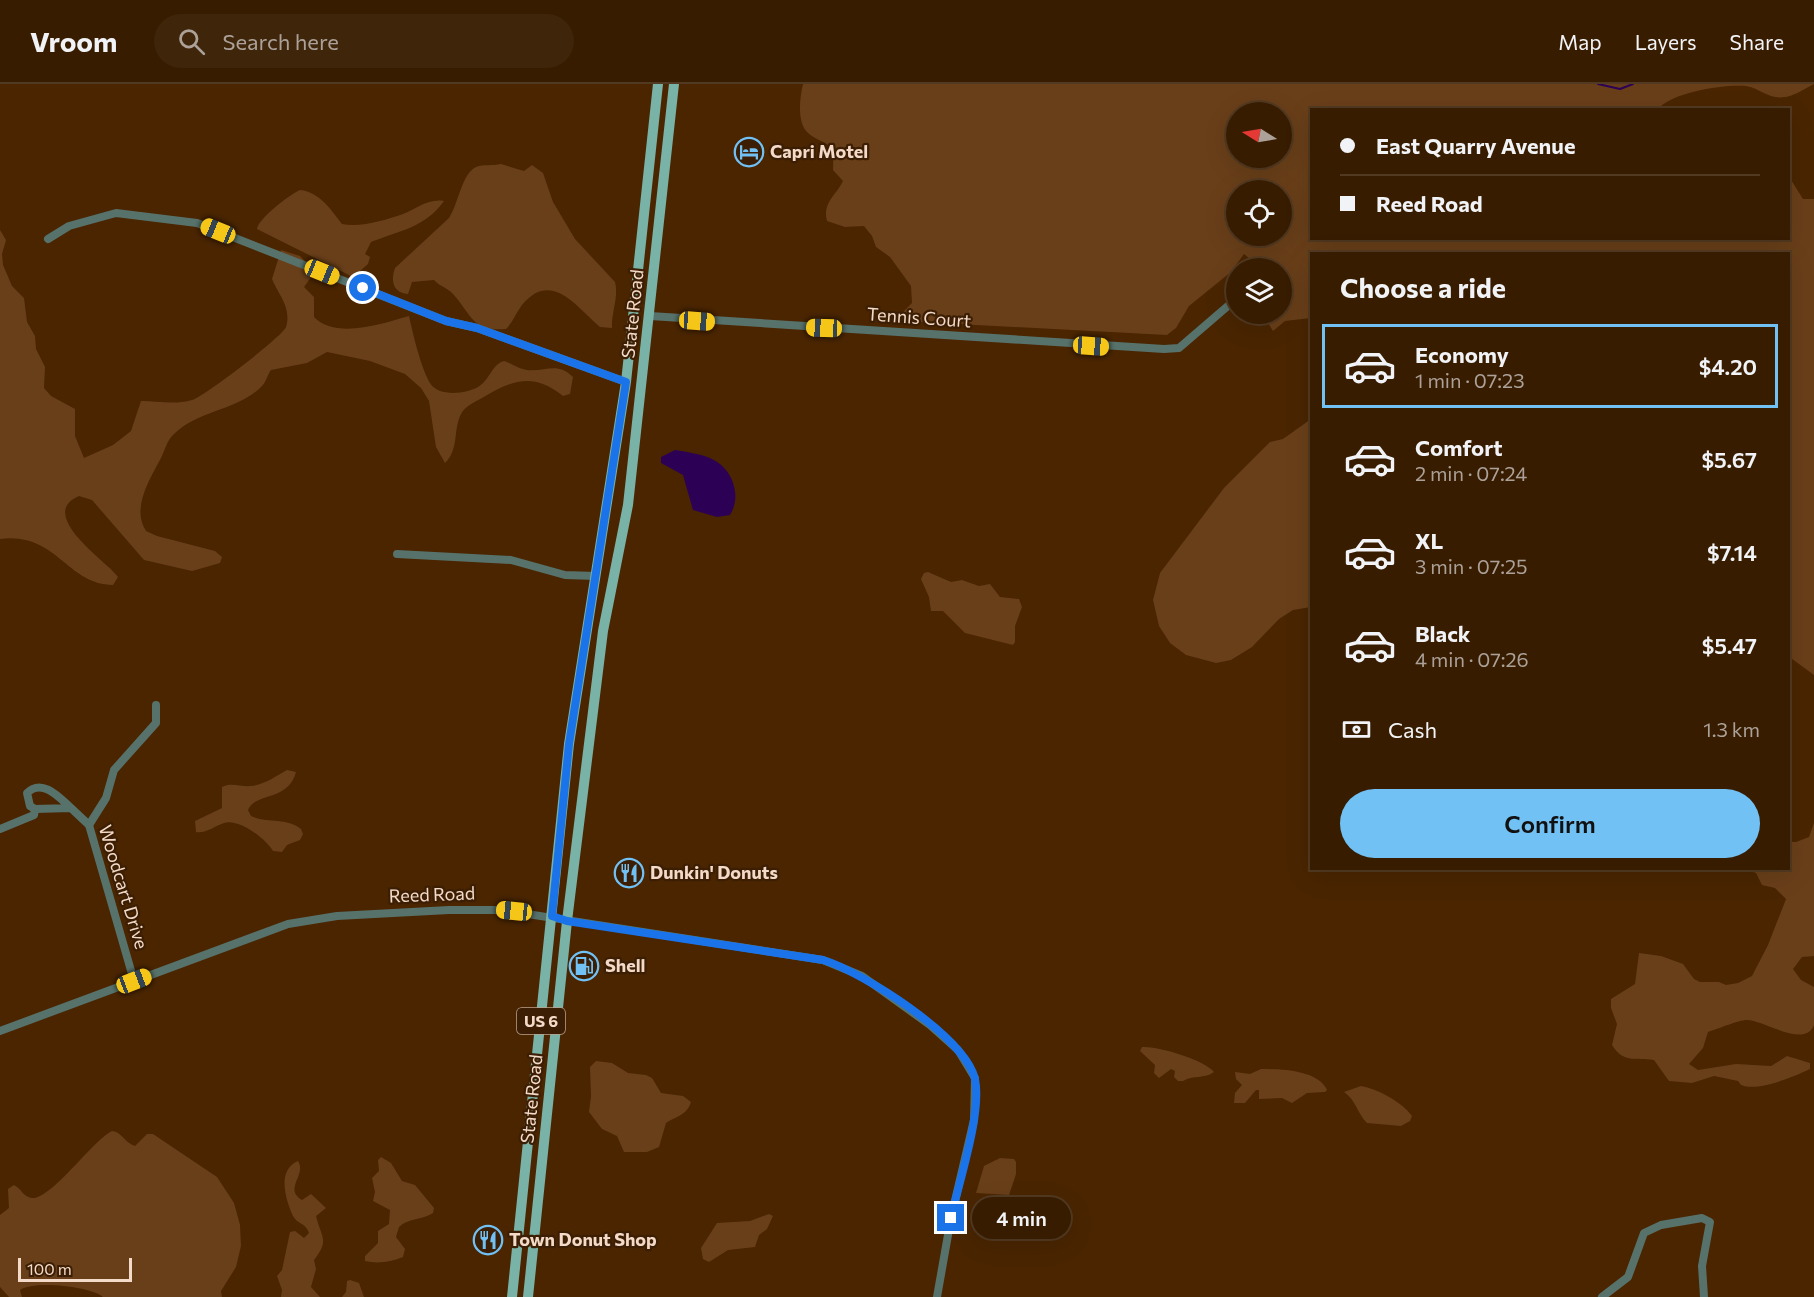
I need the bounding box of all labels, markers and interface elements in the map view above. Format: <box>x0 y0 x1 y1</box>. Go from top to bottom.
search box <box>154 14 574 68</box>
text: Vroom <box>30 24 118 58</box>
icon: search <box>175 25 208 58</box>
text: Search here <box>223 28 339 55</box>
text: Map <box>1558 29 1602 54</box>
text: Layers <box>1635 29 1697 54</box>
text: Share <box>1730 29 1784 54</box>
north arrow <box>1226 102 1292 168</box>
map controls <box>1226 102 1292 324</box>
text: East Quarry Avenue <box>1376 132 1575 159</box>
hotel icon: Capri Motel <box>733 136 765 168</box>
place label: Capri Motel <box>770 140 868 162</box>
button: locate <box>1226 180 1292 246</box>
text: Reed Road <box>1376 190 1483 217</box>
car <box>198 216 238 246</box>
car <box>302 257 342 287</box>
button: layers <box>1226 258 1292 324</box>
street label: State Road <box>616 268 648 360</box>
text: Choose a ride <box>1340 271 1506 304</box>
route start <box>349 274 376 301</box>
street label: Tennis Court <box>866 302 972 332</box>
car <box>678 311 716 331</box>
car <box>806 318 842 338</box>
car <box>1072 336 1110 356</box>
icon: car <box>1343 339 1397 393</box>
text: Economy <box>1415 341 1509 368</box>
text: $4.20 <box>1699 353 1757 380</box>
text: 1 min · 07:23 <box>1415 368 1525 392</box>
icon: car <box>1343 432 1397 486</box>
text: Comfort <box>1415 434 1503 461</box>
text: $5.67 <box>1701 446 1757 473</box>
text: 2 min · 07:24 <box>1415 461 1527 485</box>
icon: car <box>1343 525 1397 579</box>
text: XL <box>1415 527 1443 554</box>
text: $7.14 <box>1707 539 1757 566</box>
text: 3 min · 07:25 <box>1415 554 1528 578</box>
icon: car <box>1343 618 1397 672</box>
text: Black <box>1415 620 1470 647</box>
text: $5.47 <box>1702 632 1757 659</box>
text: 4 min · 07:26 <box>1415 647 1529 671</box>
icon: cash <box>1340 713 1373 746</box>
text: Cash <box>1388 716 1437 743</box>
text: 1.3 km <box>1703 717 1760 741</box>
button: Confirm <box>1340 789 1760 858</box>
street label: Woodcart Drive <box>95 822 153 952</box>
restaurant icon: Dunkin' Donuts <box>613 857 645 889</box>
place label: Dunkin' Donuts <box>650 861 778 883</box>
street label: Reed Road <box>388 882 475 907</box>
car <box>495 900 533 922</box>
fuel station icon: Shell <box>568 950 600 982</box>
place label: Shell <box>605 954 646 976</box>
car <box>114 966 154 996</box>
road number: US 6 <box>517 1008 565 1034</box>
street label: State Road <box>515 1053 547 1145</box>
callout: 4 min <box>972 1197 1071 1239</box>
route end <box>937 1204 964 1231</box>
text: 4 min <box>996 1206 1047 1230</box>
restaurant icon: Town Donut Shop <box>472 1224 504 1256</box>
place label: Town Donut Shop <box>509 1228 657 1250</box>
scale bar <box>18 1255 132 1282</box>
text: 100 m <box>27 1259 72 1278</box>

